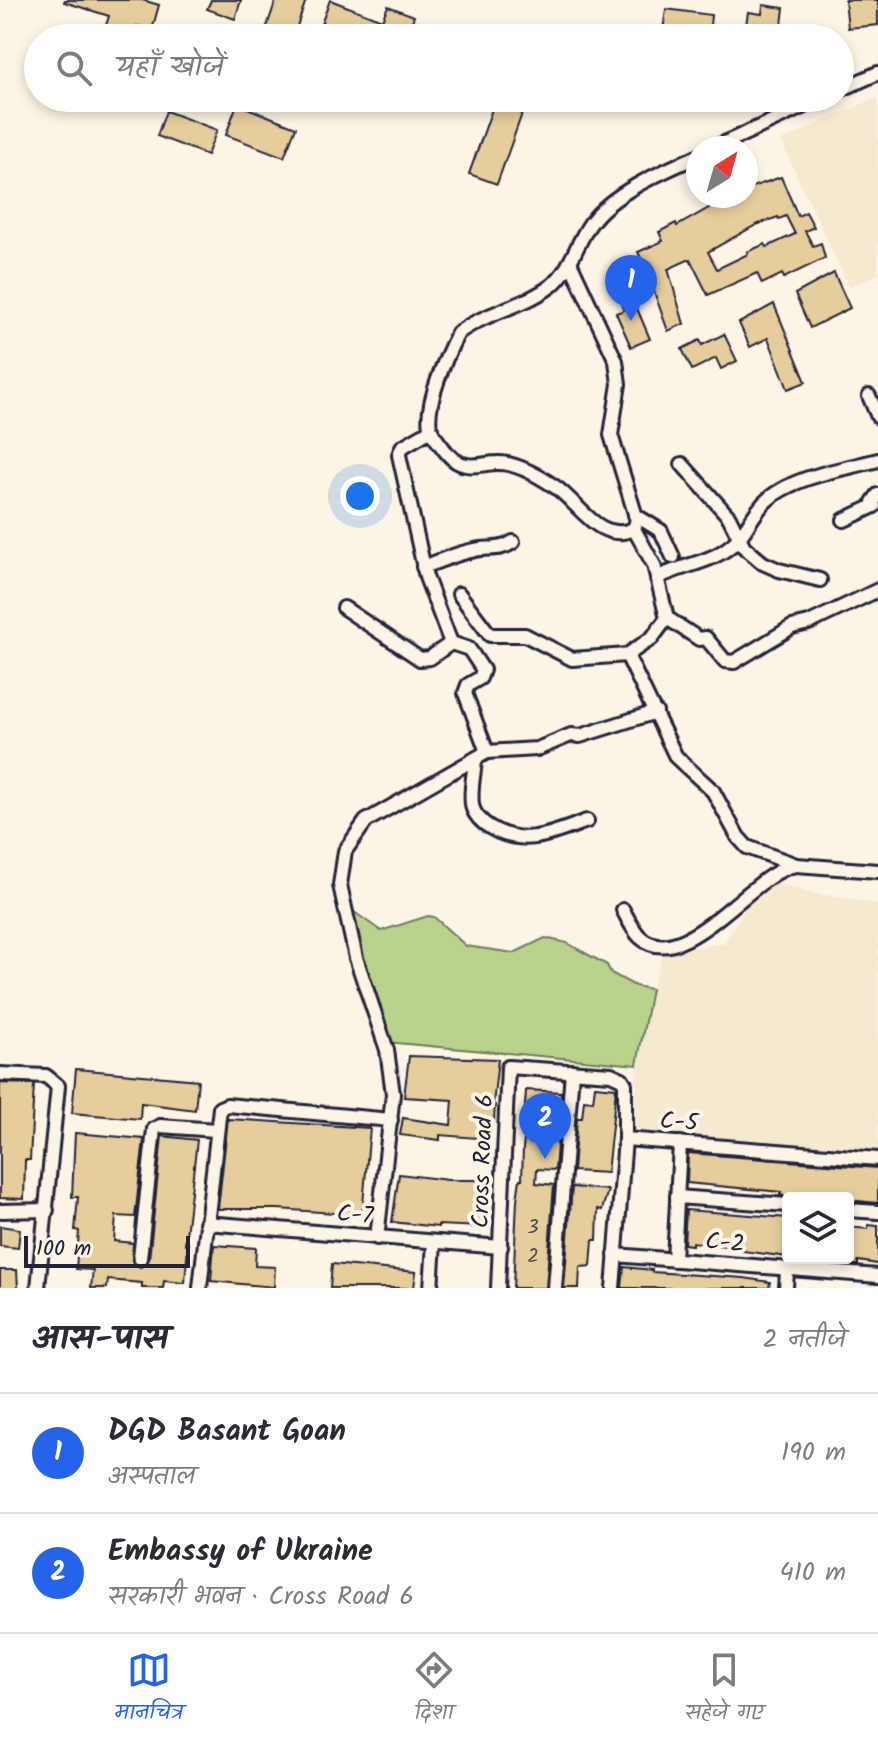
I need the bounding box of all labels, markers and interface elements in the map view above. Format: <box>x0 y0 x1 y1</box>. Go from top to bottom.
search box <box>24 24 854 112</box>
text: यहाँ खोजें <box>116 44 224 92</box>
icon: search <box>52 46 96 90</box>
north arrow <box>686 136 758 208</box>
pin: 1 <box>605 255 657 321</box>
your location <box>340 476 380 516</box>
street label: Cross Road 6 <box>462 1093 505 1229</box>
pin: 2 <box>519 1093 571 1159</box>
street label: C-5 <box>658 1102 701 1143</box>
map controls <box>782 1192 854 1264</box>
button: layers <box>782 1192 854 1264</box>
street label: C-7 <box>335 1194 376 1237</box>
house number: 3 <box>527 1212 539 1244</box>
street label: C-2 <box>704 1222 746 1265</box>
scale bar <box>24 1232 190 1268</box>
text: 100 m <box>36 1232 91 1267</box>
house number: 2 <box>527 1241 539 1273</box>
text: आस-पास <box>32 1313 169 1367</box>
text: 2 नतीजे <box>762 1319 846 1361</box>
text: DGD Basant Goan <box>108 1408 346 1456</box>
text: 1 <box>54 1432 62 1474</box>
text: 190 m <box>781 1432 846 1474</box>
text: अस्पताल <box>108 1456 195 1498</box>
text: Embassy of Ukraine <box>108 1528 373 1576</box>
text: 2 <box>50 1552 66 1594</box>
text: 410 m <box>779 1552 846 1594</box>
text: सरकारी भवन · Cross Road 6 <box>108 1576 414 1618</box>
tab: मानचित्र <box>115 1648 183 1731</box>
tab: दिशा <box>412 1648 456 1731</box>
tab: सहेजे गए <box>685 1648 763 1731</box>

